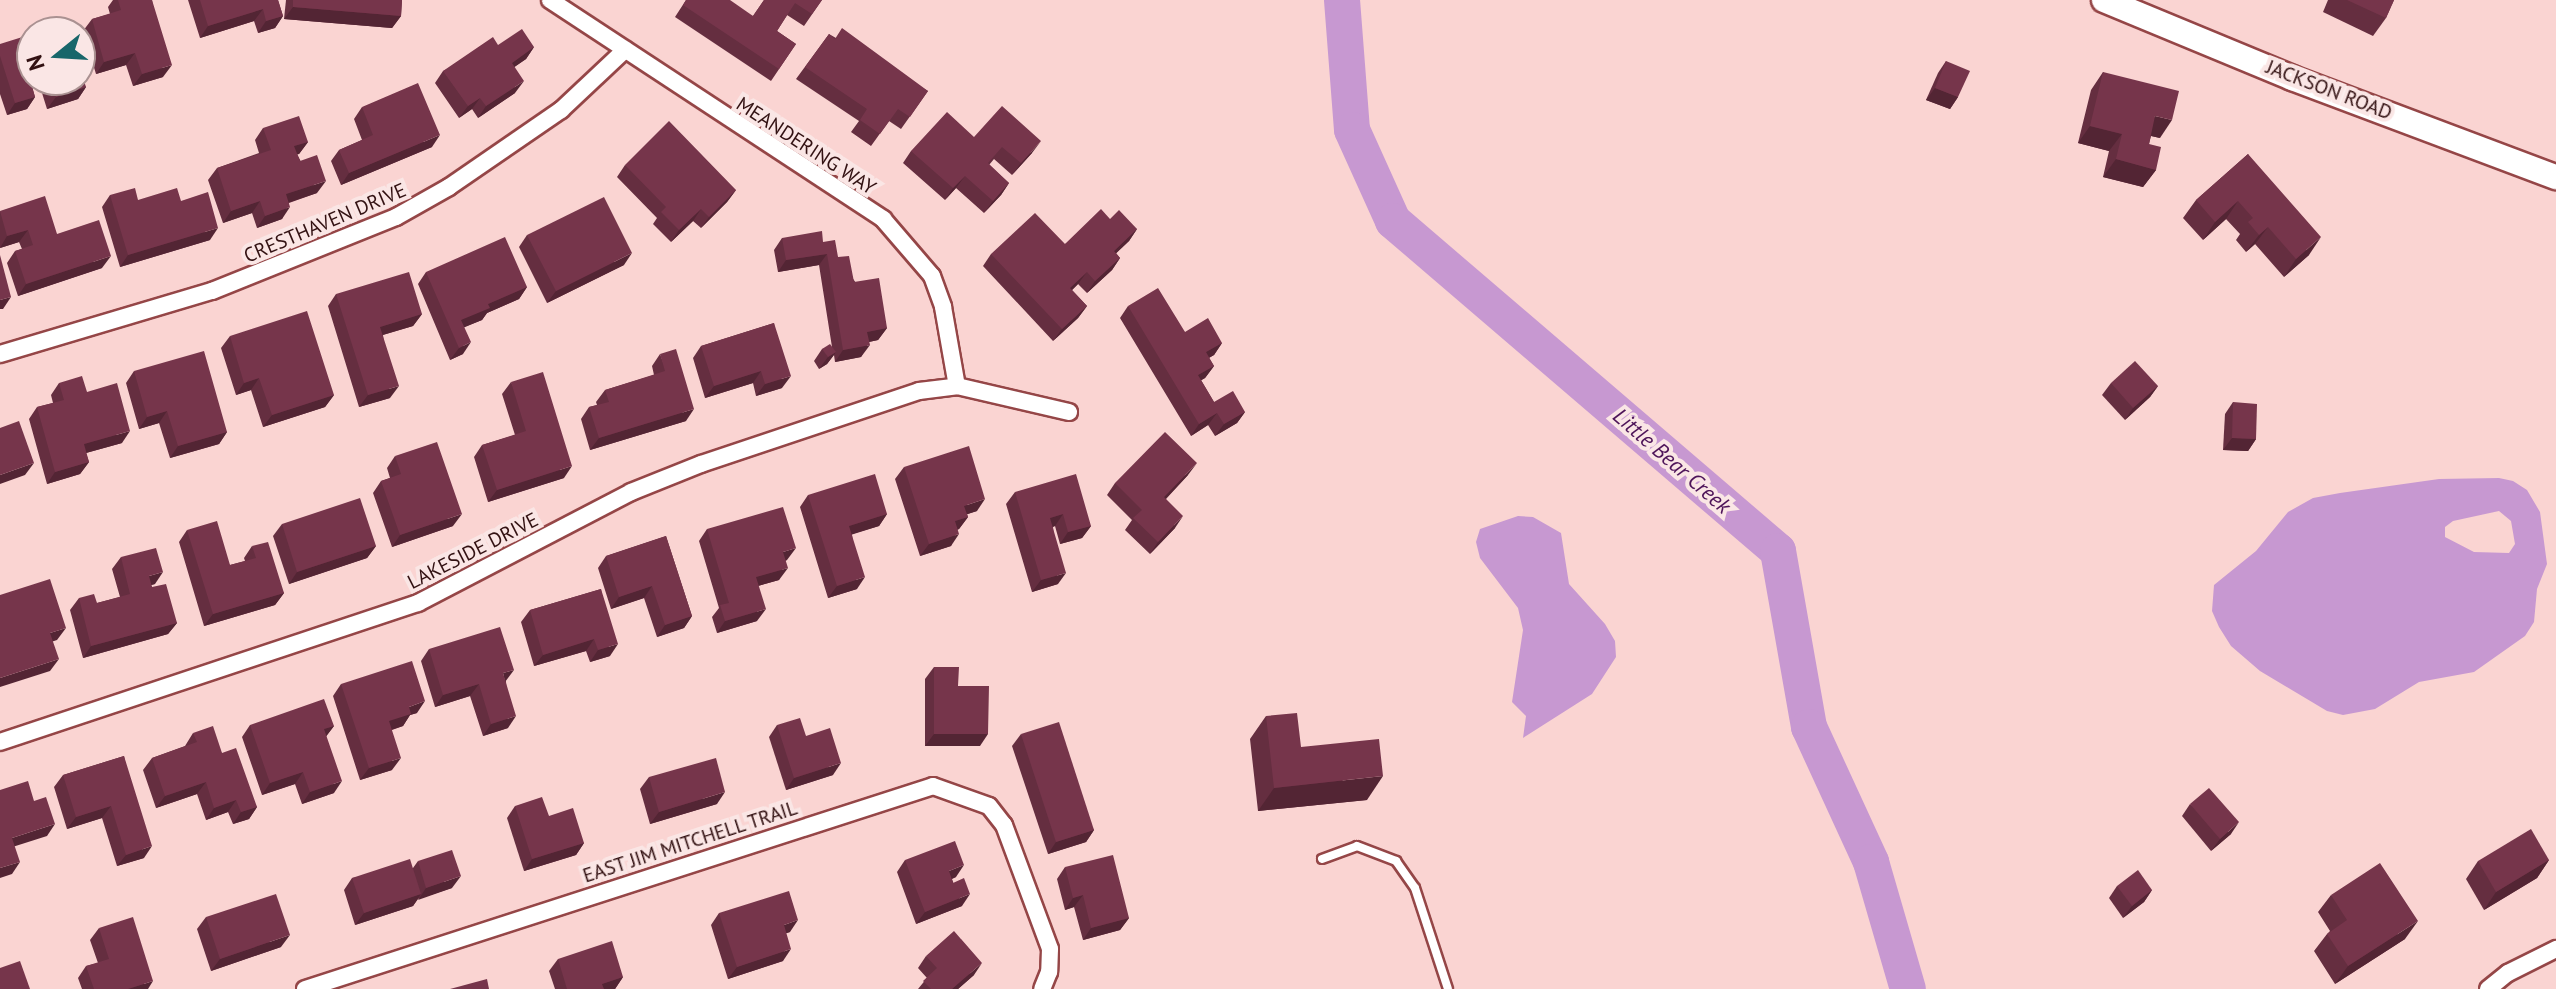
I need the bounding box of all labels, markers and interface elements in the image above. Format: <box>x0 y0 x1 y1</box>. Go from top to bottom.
north arrow <box>16 16 96 96</box>
text: N <box>20 52 51 74</box>
street label: JACKSON ROAD <box>2263 55 2395 125</box>
street label: MEANDERING WAY <box>732 92 880 200</box>
street label: CRESTHAVEN DRIVE <box>240 178 410 268</box>
water label: Little Bear Creek <box>1608 403 1736 519</box>
street label: LAKESIDE DRIVE <box>404 508 542 594</box>
street label: EAST JIM MITCHELL TRAIL <box>579 796 801 888</box>

